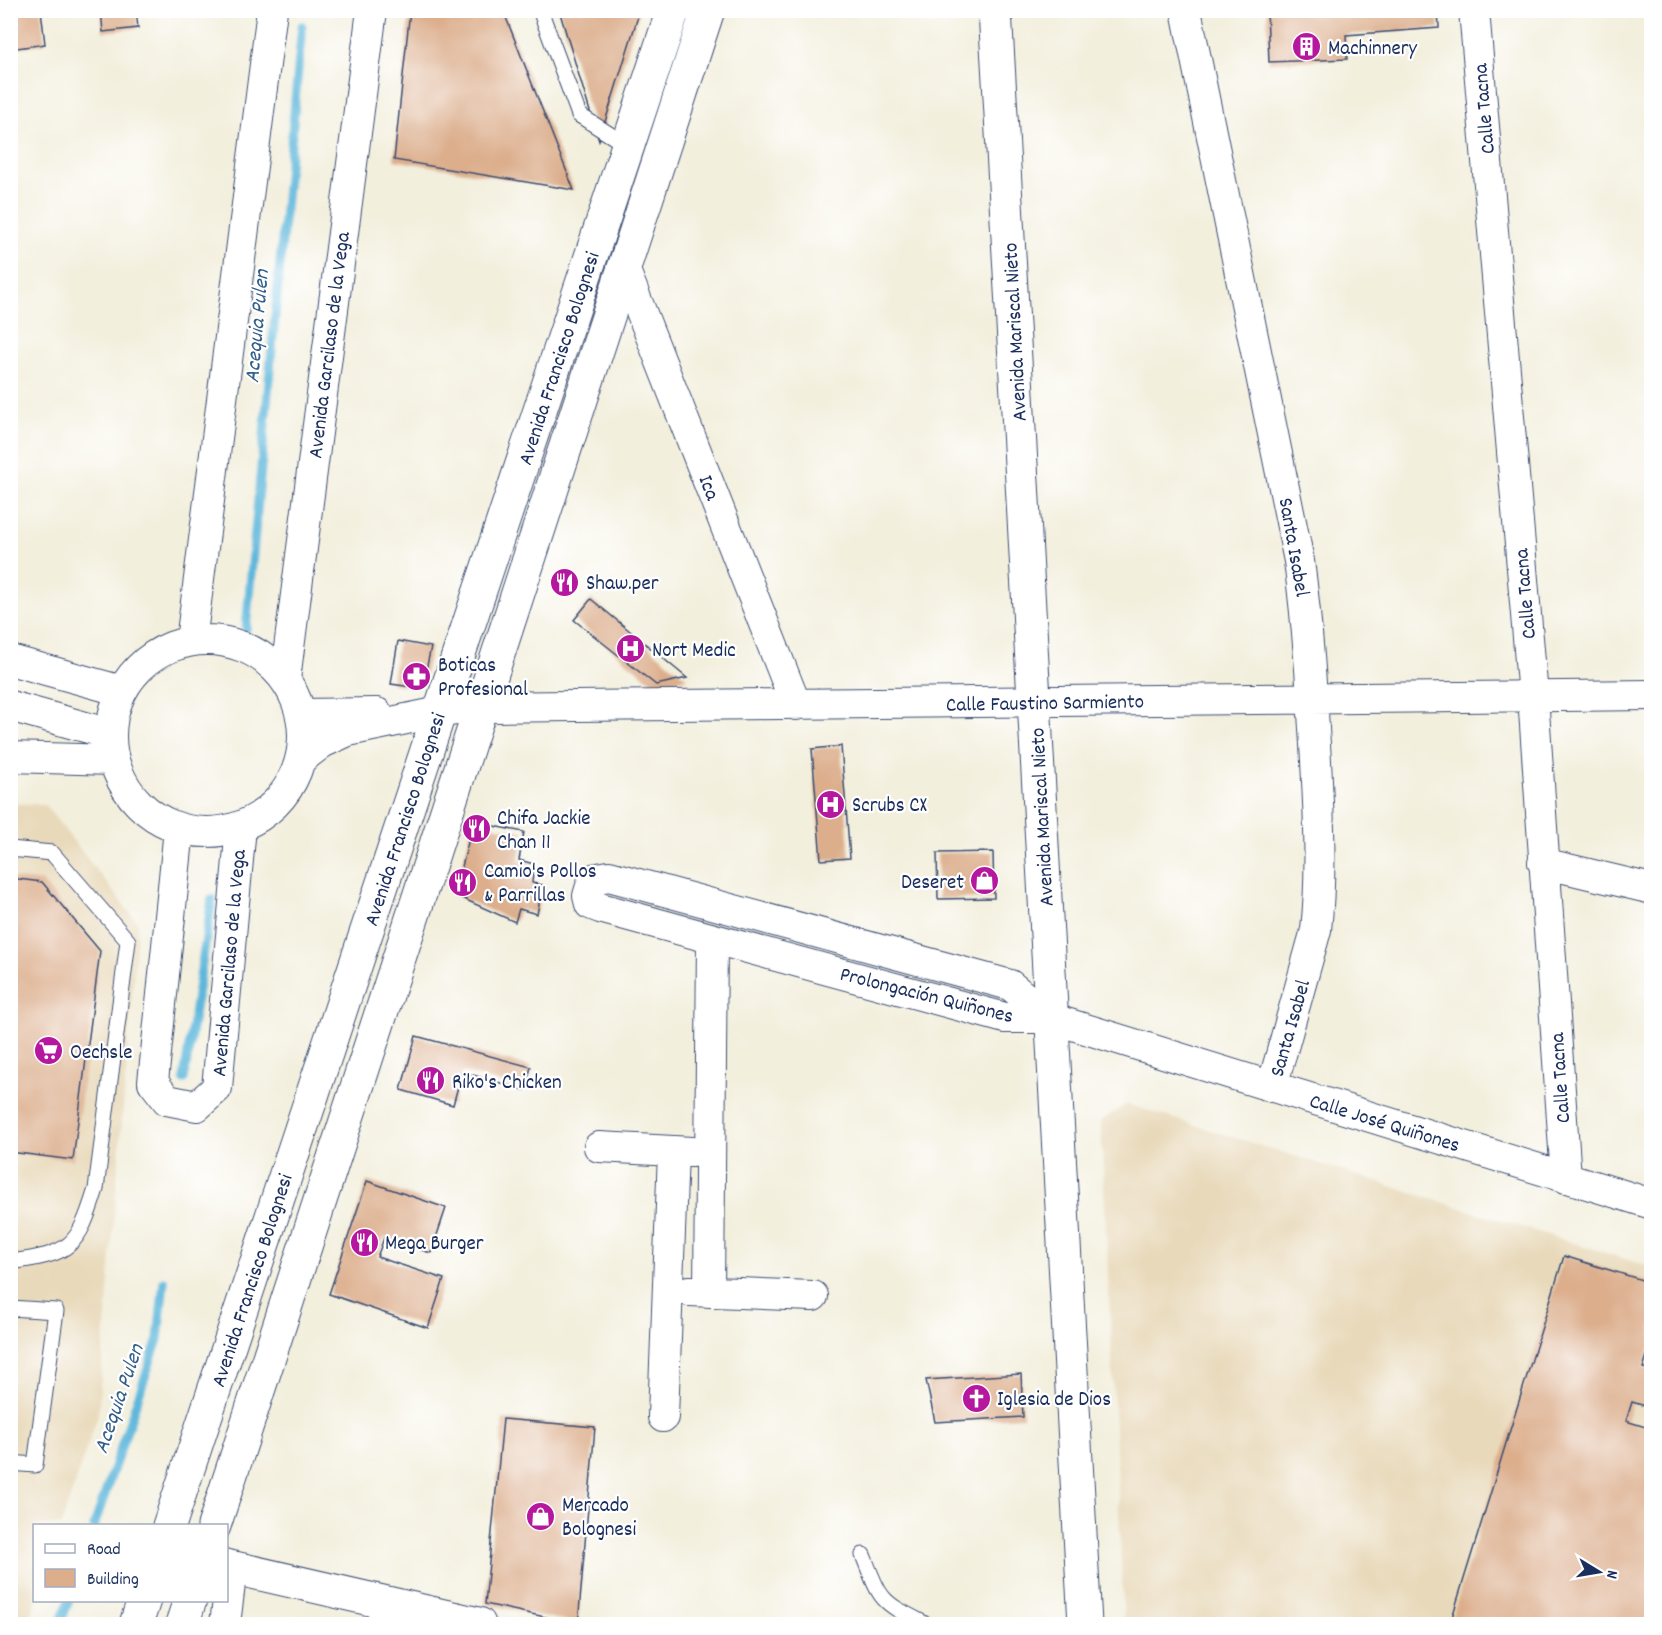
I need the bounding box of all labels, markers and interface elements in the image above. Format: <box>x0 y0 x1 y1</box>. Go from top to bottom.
building icon: Machinnery <box>1291 31 1323 63</box>
place label: Machinnery <box>1328 35 1417 65</box>
street label: Calle Tacna <box>1467 61 1505 155</box>
street label: Avenida Garcilaso de la Vega <box>302 229 360 460</box>
street label: Avenida Mariscal Nieto <box>997 242 1037 422</box>
street label: Avenida Francisco Bolognesi <box>512 248 610 469</box>
water label: Acequia Pulen <box>238 267 279 384</box>
street label: Ica <box>689 471 726 506</box>
street label: Santa Isabel <box>1269 496 1315 599</box>
street label: Calle Tacna <box>1508 546 1546 640</box>
restaurant icon: Shaw.per <box>549 566 581 598</box>
place label: Shaw.per <box>586 570 659 600</box>
hospital icon: Nort Medic <box>615 633 647 665</box>
place label: Nort Medic <box>652 637 736 667</box>
place label: Boticas Profesional <box>438 652 528 706</box>
pharmacy icon: Boticas Profesional <box>401 660 433 692</box>
street label: Calle Faustino Sarmiento <box>946 688 1144 722</box>
street label: Avenida Francisco Bolognesi <box>358 709 456 930</box>
street label: Avenida Mariscal Nieto <box>1024 727 1064 907</box>
hospital icon: Scrubs CX <box>815 788 847 820</box>
place label: Scrubs CX <box>852 792 927 822</box>
place label: Chifa Jackie Chan 11 <box>497 805 591 859</box>
restaurant icon: Chifa Jackie Chan 11 <box>460 813 492 845</box>
street label: Avenida Garcilaso de la Vega <box>206 847 256 1078</box>
place label: Camio's Pollos & Parrillas <box>484 858 597 912</box>
shop icon: Deseret <box>969 865 1001 897</box>
restaurant icon: Camio's Pollos & Parrillas <box>447 866 479 898</box>
place label: Deseret <box>901 869 964 899</box>
street label: Prolongación Quiñones <box>836 961 1016 1033</box>
street label: Santa Isabel <box>1264 977 1320 1081</box>
street label: Calle Tacna <box>1544 1030 1580 1124</box>
supermarket icon: Oechsle <box>33 1035 65 1067</box>
place label: Oechsle <box>70 1039 132 1069</box>
restaurant icon: Riko's Chicken <box>415 1065 447 1097</box>
place label: Riko's Chicken <box>452 1069 562 1099</box>
street label: Calle José Quiñones <box>1305 1088 1463 1162</box>
street label: Avenida Francisco Bolognesi <box>205 1170 303 1391</box>
restaurant icon: Mega Burger <box>348 1226 380 1258</box>
place label: Mega Burger <box>385 1230 484 1260</box>
water label: Acequia Pulen <box>87 1340 154 1458</box>
church icon: Iglesia de Dios <box>960 1382 992 1414</box>
place label: Iglesia de Dios <box>997 1386 1111 1416</box>
place label: Mercado Bolognesi <box>562 1492 637 1546</box>
shop icon: Mercado Bolognesi <box>525 1500 557 1532</box>
legend <box>33 1524 228 1602</box>
text: Road <box>87 1538 121 1563</box>
north arrow <box>1569 1542 1629 1602</box>
text: Building <box>87 1568 139 1593</box>
text: N <box>1599 1568 1623 1581</box>

